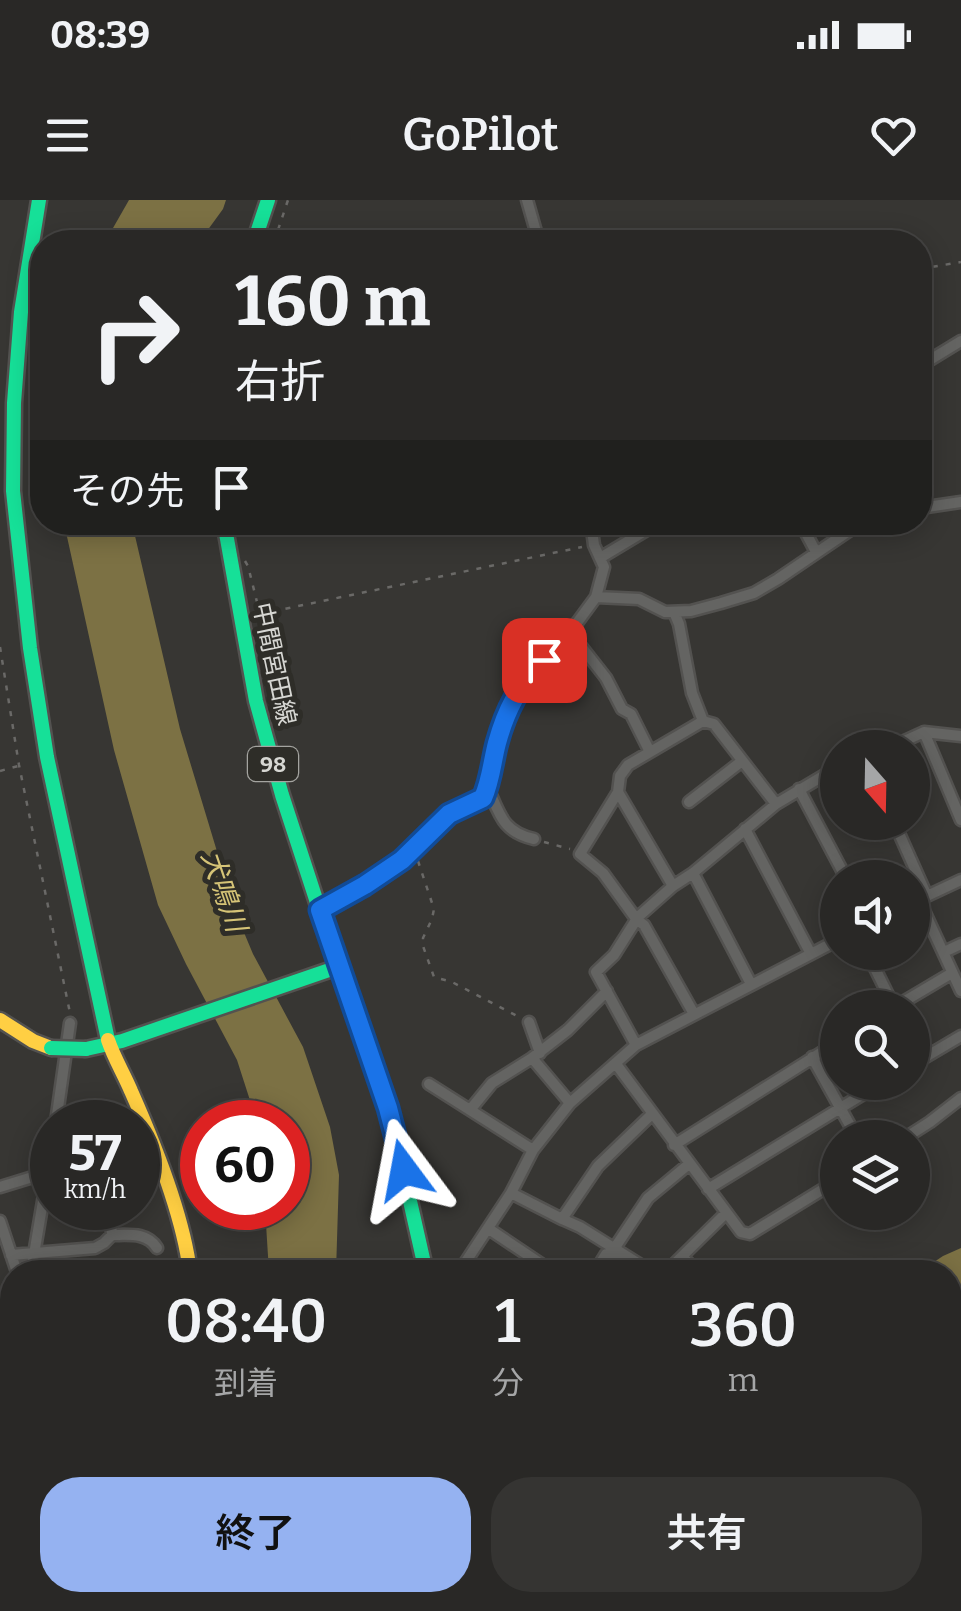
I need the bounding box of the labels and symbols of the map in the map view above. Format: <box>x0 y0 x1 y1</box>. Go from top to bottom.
street label: 中間宮田線 <box>246 600 302 728</box>
pin <box>502 618 587 703</box>
north arrow <box>820 730 930 840</box>
road number: 98 <box>248 747 298 781</box>
water label: 犬鳴川 <box>195 846 254 939</box>
speed limit sign: 60 <box>180 1100 310 1230</box>
position arrow <box>352 1118 456 1222</box>

